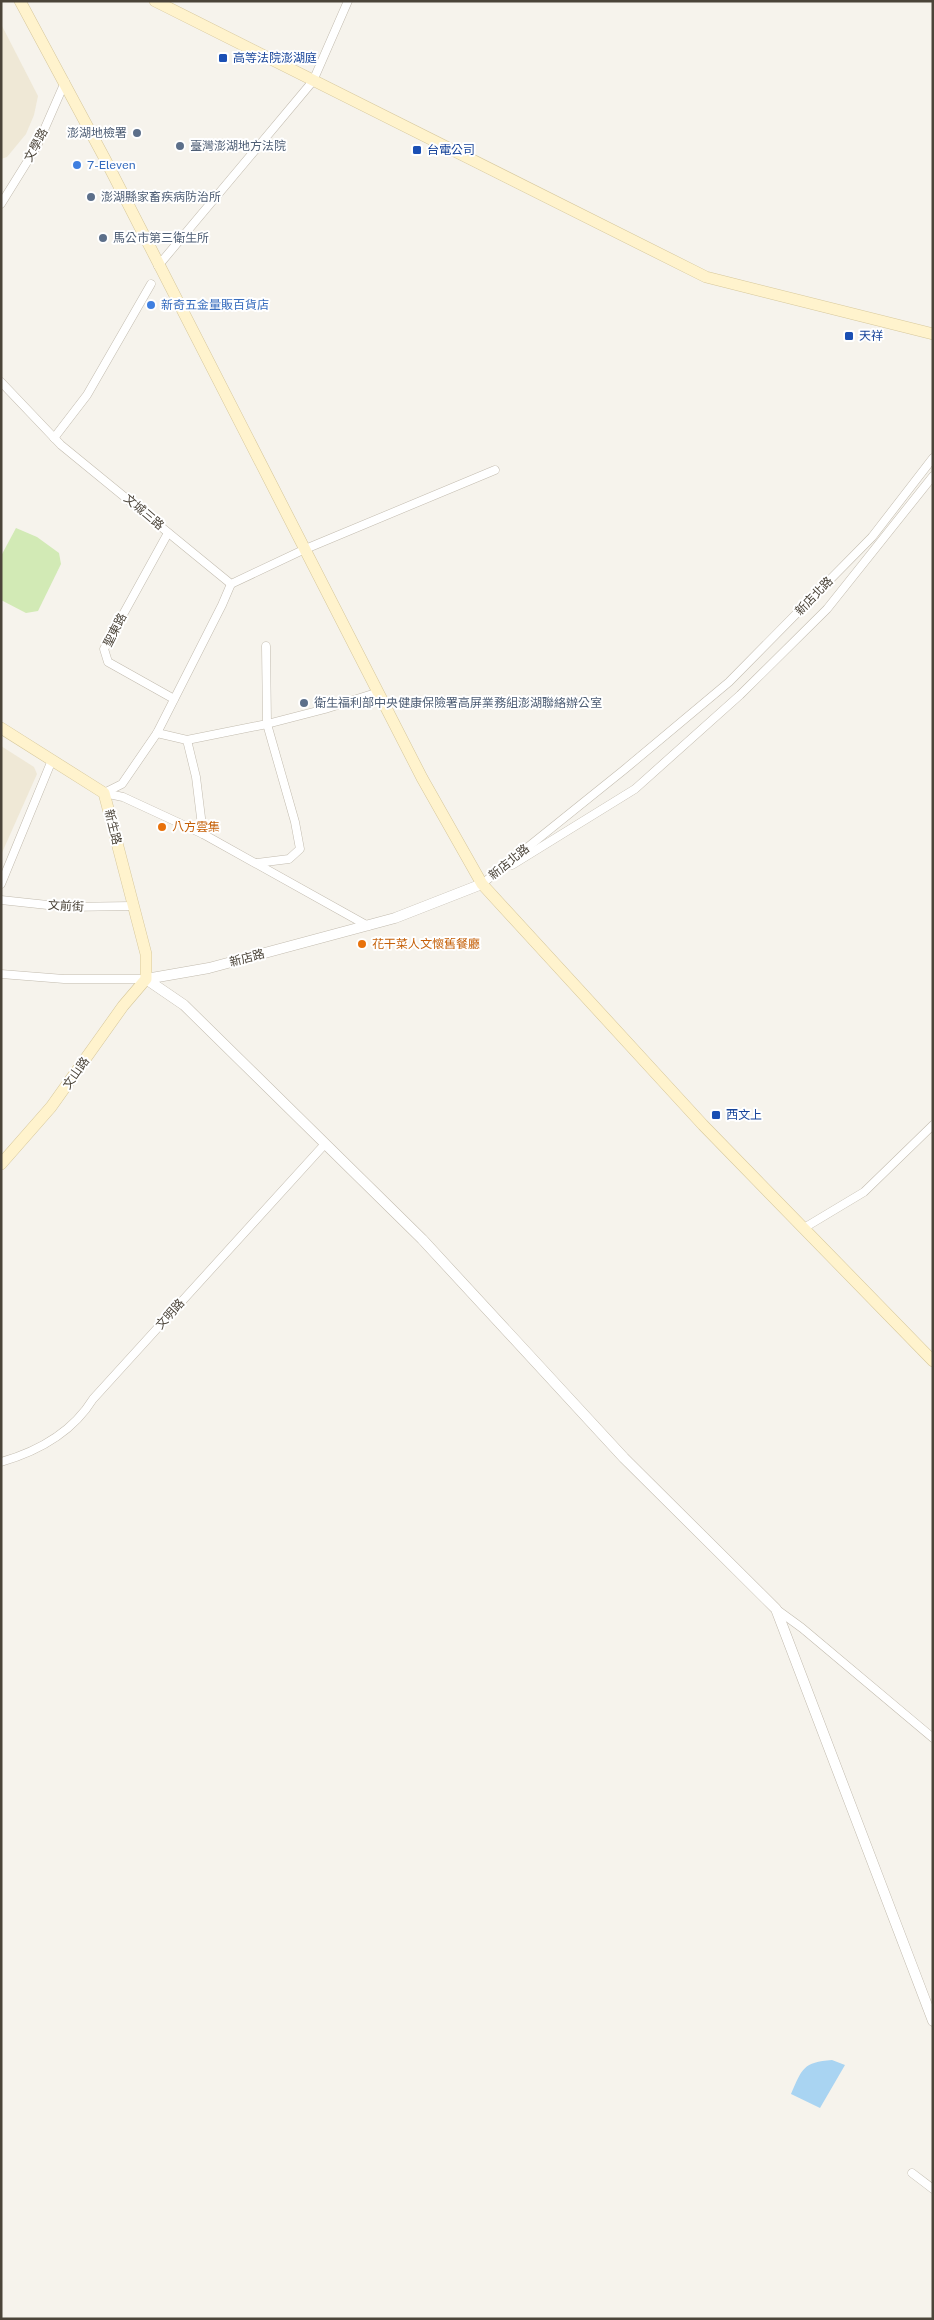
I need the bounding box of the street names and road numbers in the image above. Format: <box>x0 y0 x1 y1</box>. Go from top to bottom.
street label: 文學路 <box>21 126 51 164</box>
street label: 文城三路 <box>121 491 167 533</box>
street label: 新店北路 <box>792 574 836 618</box>
street label: 聖東路 <box>101 611 129 649</box>
street label: 新生路 <box>102 808 124 846</box>
street label: 新店北路 <box>486 841 532 883</box>
street label: 文前街 <box>48 898 84 914</box>
street label: 新店路 <box>228 947 266 969</box>
street label: 文山路 <box>60 1054 92 1092</box>
street label: 文明路 <box>153 1296 187 1332</box>

